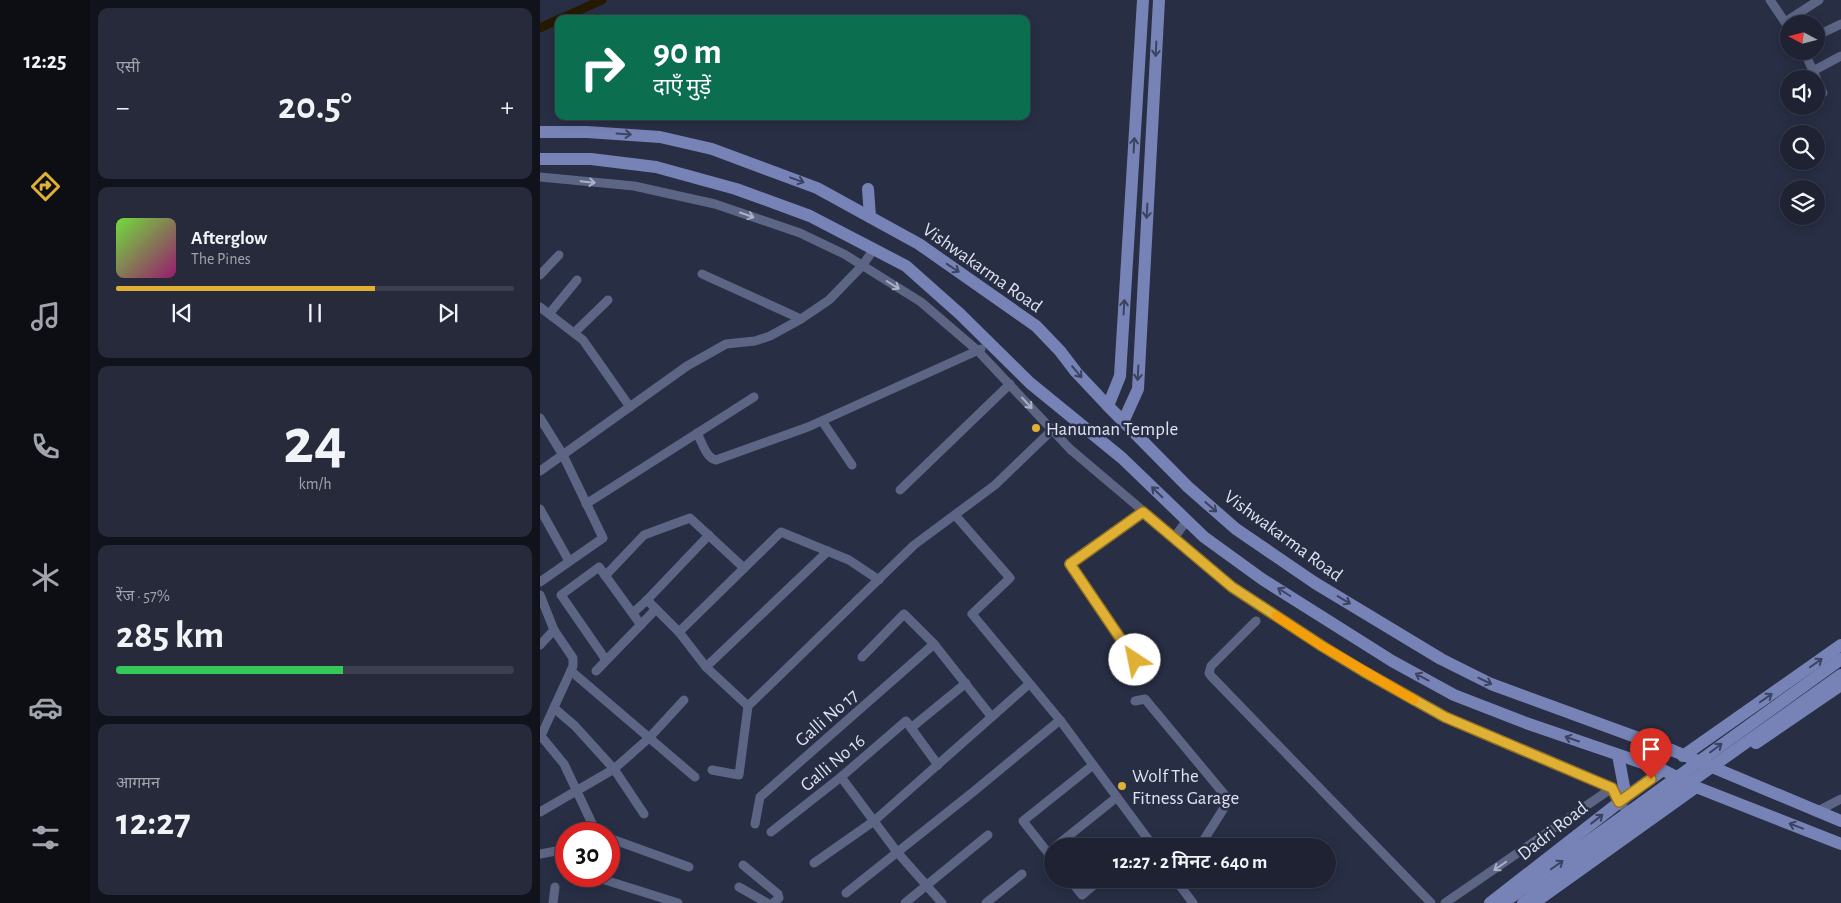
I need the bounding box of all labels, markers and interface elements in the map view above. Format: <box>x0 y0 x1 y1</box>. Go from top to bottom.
north arrow <box>1780 15 1825 60</box>
map controls <box>1780 15 1825 225</box>
icon: right <box>570 35 635 100</box>
text: 90 m <box>653 35 722 70</box>
one-way arrow <box>1152 40 1161 56</box>
text: 12:25 <box>23 50 67 72</box>
text: एसी <box>116 59 140 75</box>
button: sound <box>1780 70 1825 115</box>
text: दाएँ मुड़ें <box>653 76 711 98</box>
text: 20.5° <box>278 88 352 126</box>
text: − <box>116 94 129 122</box>
text: + <box>501 94 514 122</box>
button: search <box>1780 125 1825 170</box>
one-way arrow <box>615 130 631 139</box>
one-way arrow <box>1129 137 1138 153</box>
icon: directions <box>28 169 63 204</box>
one-way arrow <box>788 176 804 185</box>
one-way arrow <box>580 177 596 186</box>
button: layers <box>1780 180 1825 225</box>
one-way arrow <box>1143 203 1152 219</box>
one-way arrow <box>739 211 754 220</box>
street label: Vishwakarma Road <box>919 220 1045 317</box>
text: Afterglow <box>191 229 267 248</box>
text: The Pines <box>191 251 251 267</box>
one-way arrow <box>946 263 960 273</box>
one-way arrow <box>885 280 899 290</box>
icon: music <box>28 299 63 334</box>
icon: previous <box>168 299 196 327</box>
icon: pause <box>301 299 329 327</box>
icon: next <box>434 299 462 327</box>
one-way arrow <box>1120 300 1129 316</box>
one-way arrow <box>1071 365 1082 378</box>
one-way arrow <box>1134 365 1143 381</box>
one-way arrow <box>1021 397 1033 410</box>
text: 24 <box>283 410 347 475</box>
place label: Hanuman Temple <box>1046 420 1178 439</box>
marker: Hanuman Temple <box>1030 422 1042 434</box>
icon: phone <box>28 429 63 464</box>
text: km/h <box>298 476 332 492</box>
one-way arrow <box>1150 486 1163 498</box>
street label: Vishwakarma Road <box>1220 487 1346 585</box>
one-way arrow <box>1205 501 1218 513</box>
icon: climate <box>28 560 63 595</box>
one-way arrow <box>1277 587 1291 597</box>
text: रेंज · 57% <box>116 588 170 604</box>
one-way arrow <box>1337 596 1351 606</box>
text: 285 km <box>116 617 224 655</box>
position arrow <box>1108 633 1160 685</box>
one-way arrow <box>1809 658 1823 668</box>
one-way arrow <box>1415 672 1430 681</box>
one-way arrow <box>1477 677 1492 686</box>
street label: Galli No 17 <box>792 686 862 750</box>
icon: car <box>28 690 63 725</box>
one-way arrow <box>1759 693 1773 703</box>
pin <box>1630 728 1672 779</box>
street label: Galli No 16 <box>797 731 869 795</box>
one-way arrow <box>1565 734 1580 743</box>
icon: arrive <box>1637 735 1665 763</box>
one-way arrow <box>1709 743 1722 754</box>
place label: Wolf The Fitness Garage <box>1132 767 1239 808</box>
text: आगमन <box>116 775 160 791</box>
marker: Wolf The Fitness Garage <box>1116 780 1128 792</box>
street label: Dadri Road <box>1515 798 1591 864</box>
text: 12:27 <box>116 804 191 842</box>
one-way arrow <box>1590 814 1603 825</box>
icon: filters <box>28 820 63 855</box>
one-way arrow <box>1788 821 1804 830</box>
speed limit sign: 30 <box>555 822 620 887</box>
text: 12:27 · 2 मिनट · 640 m <box>1113 853 1267 872</box>
one-way arrow <box>1550 860 1564 870</box>
one-way arrow <box>1493 861 1507 871</box>

